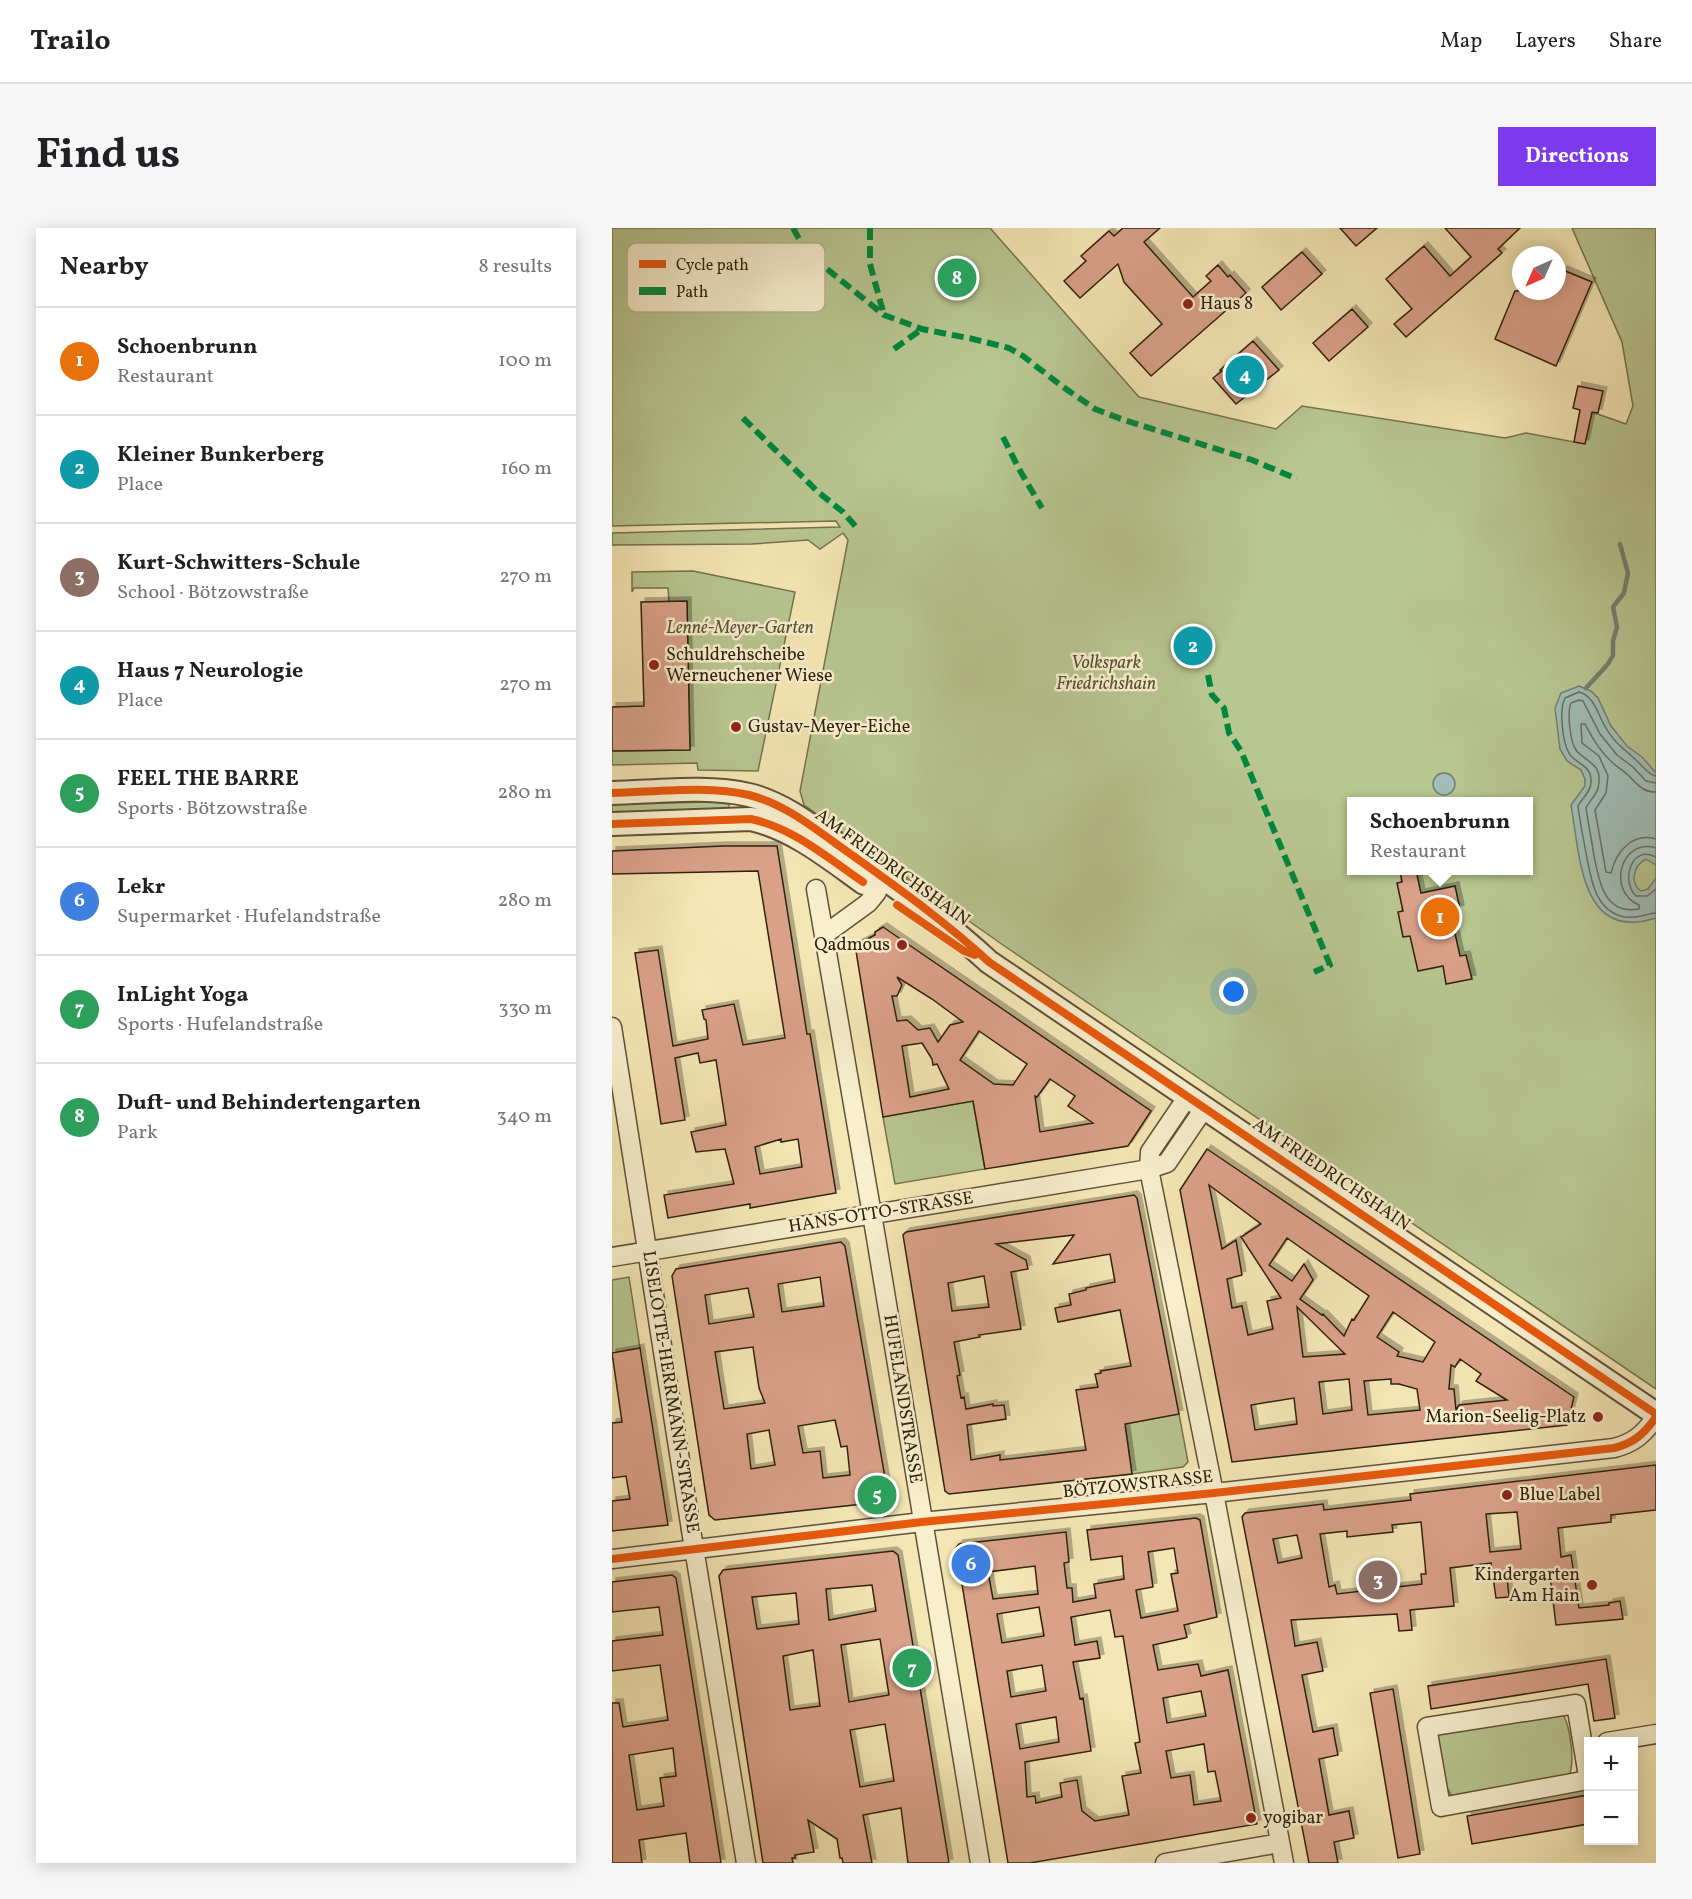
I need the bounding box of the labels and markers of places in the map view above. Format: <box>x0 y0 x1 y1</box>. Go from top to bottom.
pin: 8 <box>938 256 976 300</box>
place label: Haus 8 <box>1200 292 1253 317</box>
marker: Haus 8 <box>1181 297 1195 311</box>
pin: 4 <box>1226 352 1264 398</box>
pin: 2 <box>1174 624 1212 668</box>
place label: Schuldrehscheibe Werneuchener Wiese <box>666 643 833 689</box>
marker: Schuldrehscheibe Werneuchener Wiese <box>647 658 661 672</box>
place label: Gustav-Meyer-Eiche <box>748 715 910 740</box>
marker: Gustav-Meyer-Eiche <box>729 720 743 734</box>
pin: 1 <box>1420 894 1460 940</box>
place label: Qadmous <box>814 933 890 958</box>
marker: Qadmous <box>895 938 909 952</box>
place label: Marion-Seelig-Platz <box>1426 1405 1586 1430</box>
marker: Marion-Seelig-Platz <box>1591 1410 1605 1424</box>
pin: 5 <box>858 1472 896 1518</box>
place label: Blue Label <box>1519 1483 1601 1508</box>
marker: Blue Label <box>1500 1488 1514 1502</box>
pin: 6 <box>952 1542 990 1586</box>
pin: 3 <box>1358 1558 1398 1602</box>
place label: Kindergarten Am Hain <box>1474 1563 1580 1609</box>
marker: Kindergarten Am Hain <box>1585 1578 1599 1592</box>
pin: 7 <box>892 1646 932 1690</box>
place label: yogibar <box>1263 1806 1324 1831</box>
marker: yogibar <box>1244 1811 1258 1825</box>

